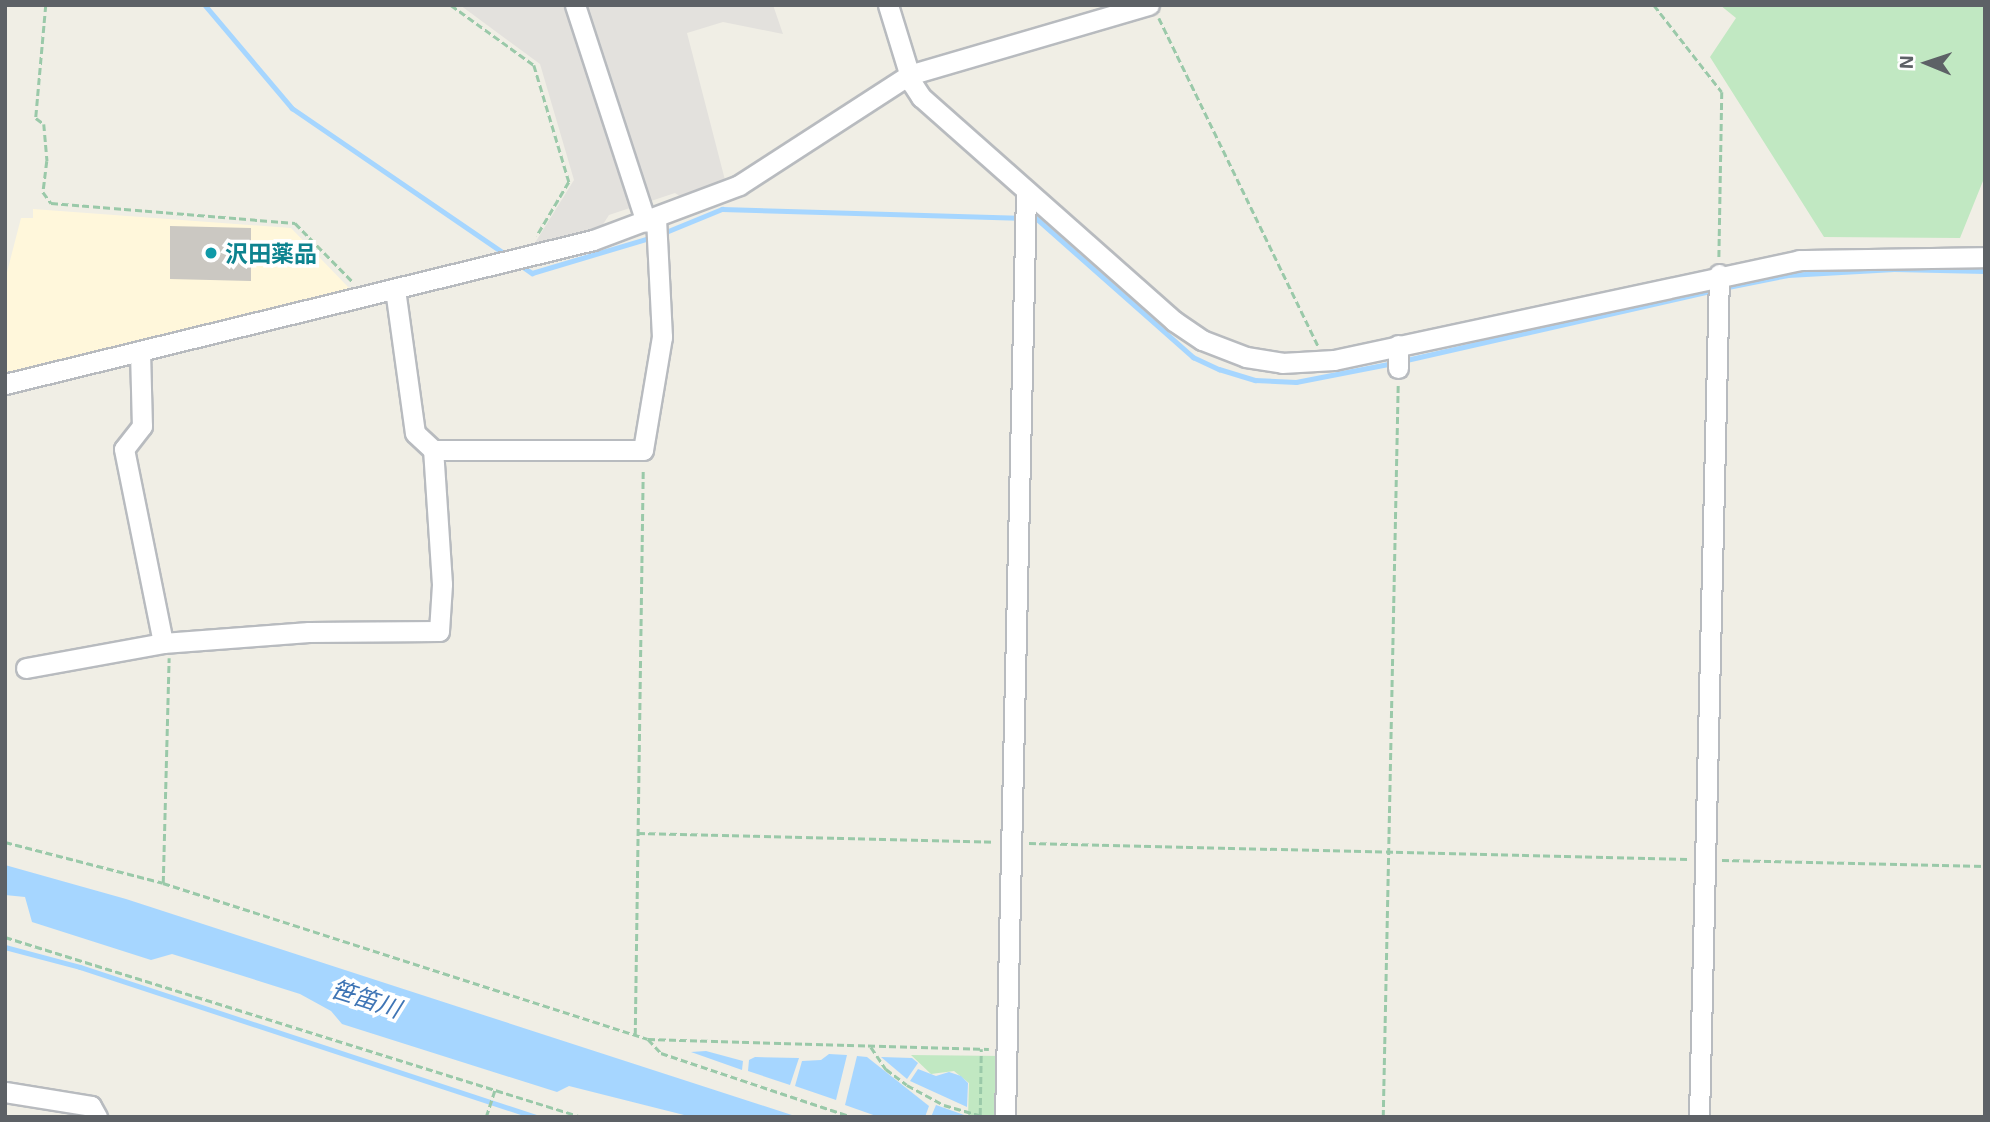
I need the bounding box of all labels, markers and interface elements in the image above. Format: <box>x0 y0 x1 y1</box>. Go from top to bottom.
north arrow <box>1892 28 1962 98</box>
text: N <box>1894 55 1917 70</box>
place label: 沢田薬品 <box>225 239 317 267</box>
marker: 沢田薬品 <box>203 245 219 261</box>
water label: 笹笛川 <box>327 973 405 1023</box>

